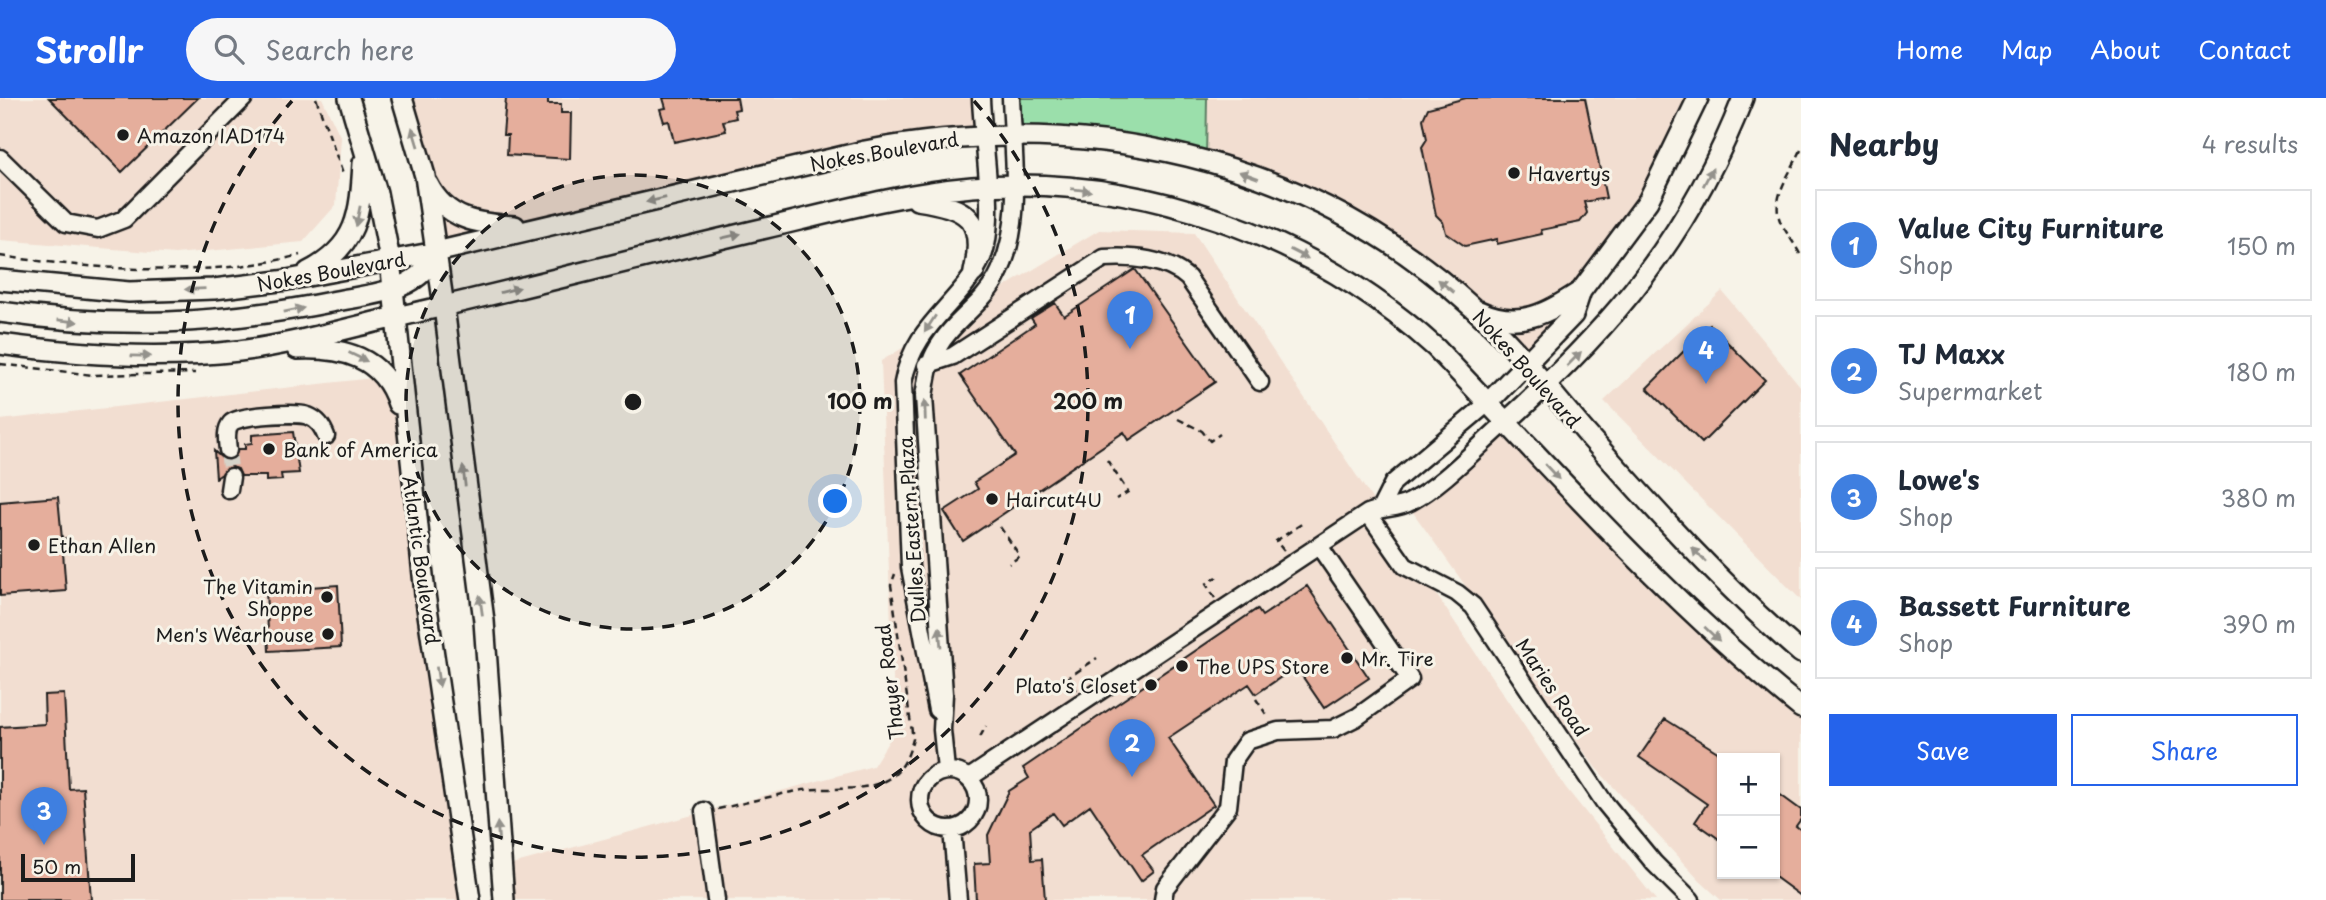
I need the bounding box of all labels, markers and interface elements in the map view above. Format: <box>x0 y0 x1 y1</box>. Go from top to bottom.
search box <box>186 18 676 81</box>
text: Strollr <box>35 24 144 74</box>
icon: search <box>210 30 248 68</box>
text: Search here <box>266 30 414 69</box>
text: Home <box>1896 31 1963 67</box>
text: Map <box>2001 31 2052 67</box>
text: About <box>2090 31 2160 67</box>
text: Contact <box>2198 31 2291 67</box>
place label: Amazon IAD174 <box>137 121 285 149</box>
text: Nearby <box>1829 121 1939 166</box>
street label: Nokes Boulevard <box>807 124 961 178</box>
one-way arrow <box>409 126 419 147</box>
text: 4 results <box>2202 126 2298 161</box>
marker: Amazon IAD174 <box>115 127 131 143</box>
place label: Havertys <box>1528 159 1610 187</box>
marker: Havertys <box>1506 165 1522 181</box>
one-way arrow <box>1703 167 1714 187</box>
one-way arrow <box>1239 169 1260 180</box>
one-way arrow <box>1071 185 1093 196</box>
one-way arrow <box>645 194 667 205</box>
one-way arrow <box>352 205 363 227</box>
text: Value City Furniture <box>1898 208 2164 247</box>
text: 1 <box>1849 228 1860 263</box>
text: 150 m <box>2227 228 2296 263</box>
one-way arrow <box>720 230 742 241</box>
street label: Nokes Boulevard <box>254 244 408 298</box>
one-way arrow <box>1289 247 1309 259</box>
text: Shop <box>1898 247 1953 282</box>
one-way arrow <box>1438 278 1456 293</box>
one-way arrow <box>184 284 206 295</box>
one-way arrow <box>499 284 521 295</box>
pin: 1 <box>1107 291 1153 349</box>
street label: Nokes Boulevard <box>1466 303 1588 434</box>
one-way arrow <box>283 304 305 315</box>
one-way arrow <box>57 315 79 326</box>
one-way arrow <box>924 315 937 334</box>
pin: 4 <box>1683 326 1729 384</box>
text: TJ Maxx <box>1898 334 2005 373</box>
one-way arrow <box>130 351 152 362</box>
one-way arrow <box>349 351 369 363</box>
one-way arrow <box>1566 351 1583 368</box>
text: 2 <box>1846 354 1862 389</box>
text: 180 m <box>2227 354 2296 389</box>
text: Supermarket <box>1898 373 2042 408</box>
text: 100 m <box>827 384 893 416</box>
text: 200 m <box>1053 384 1123 416</box>
centre of rings <box>621 390 645 414</box>
one-way arrow <box>919 399 930 421</box>
place label: Bank of America <box>283 435 438 463</box>
street label: Dulles Eastern Plaza <box>891 436 931 624</box>
marker: Bank of America <box>261 441 277 457</box>
text: Lowe's <box>1898 460 1980 499</box>
one-way arrow <box>1544 463 1560 481</box>
one-way arrow <box>459 465 470 487</box>
street label: Atlantic Boulevard <box>396 474 448 646</box>
text: 3 <box>1846 480 1862 515</box>
text: 380 m <box>2221 480 2296 515</box>
your location <box>818 484 852 518</box>
place label: Haircut4U <box>1006 485 1102 513</box>
marker: Haircut4U <box>984 491 1000 507</box>
text: Shop <box>1898 499 1953 534</box>
place label: Ethan Allen <box>48 531 156 559</box>
marker: Ethan Allen <box>26 537 42 553</box>
one-way arrow <box>1691 547 1707 564</box>
place label: The Vitamin Shoppe <box>203 572 313 622</box>
text: Bassett Furniture <box>1898 586 2131 625</box>
marker: The Vitamin Shoppe <box>319 589 335 605</box>
one-way arrow <box>476 594 487 616</box>
text: 4 <box>1846 606 1862 641</box>
text: 390 m <box>2222 606 2296 641</box>
place label: Men's Wearhouse <box>155 620 314 648</box>
street label: Thayer Road <box>868 622 910 742</box>
one-way arrow <box>1703 625 1720 641</box>
text: Shop <box>1898 625 1953 660</box>
marker: Men's Wearhouse <box>320 626 336 642</box>
one-way arrow <box>934 626 945 648</box>
street label: Maries Road <box>1510 632 1596 742</box>
place label: Mr. Tire <box>1361 644 1434 672</box>
marker: Mr. Tire <box>1339 650 1355 666</box>
place label: The UPS Store <box>1196 652 1329 680</box>
marker: The UPS Store <box>1174 658 1190 674</box>
one-way arrow <box>433 666 444 688</box>
place label: Plato's Closet <box>1015 671 1137 699</box>
marker: Plato's Closet <box>1143 677 1159 693</box>
button: Save <box>1829 714 2057 786</box>
button: Share <box>2071 714 2298 786</box>
pin: 2 <box>1109 719 1155 777</box>
map controls <box>1717 753 1780 879</box>
button: + <box>1717 753 1780 816</box>
pin: 3 <box>21 787 67 845</box>
button: − <box>1717 816 1780 879</box>
one-way arrow <box>492 821 503 843</box>
scale bar <box>21 851 135 883</box>
text: 50 m <box>32 852 81 880</box>

